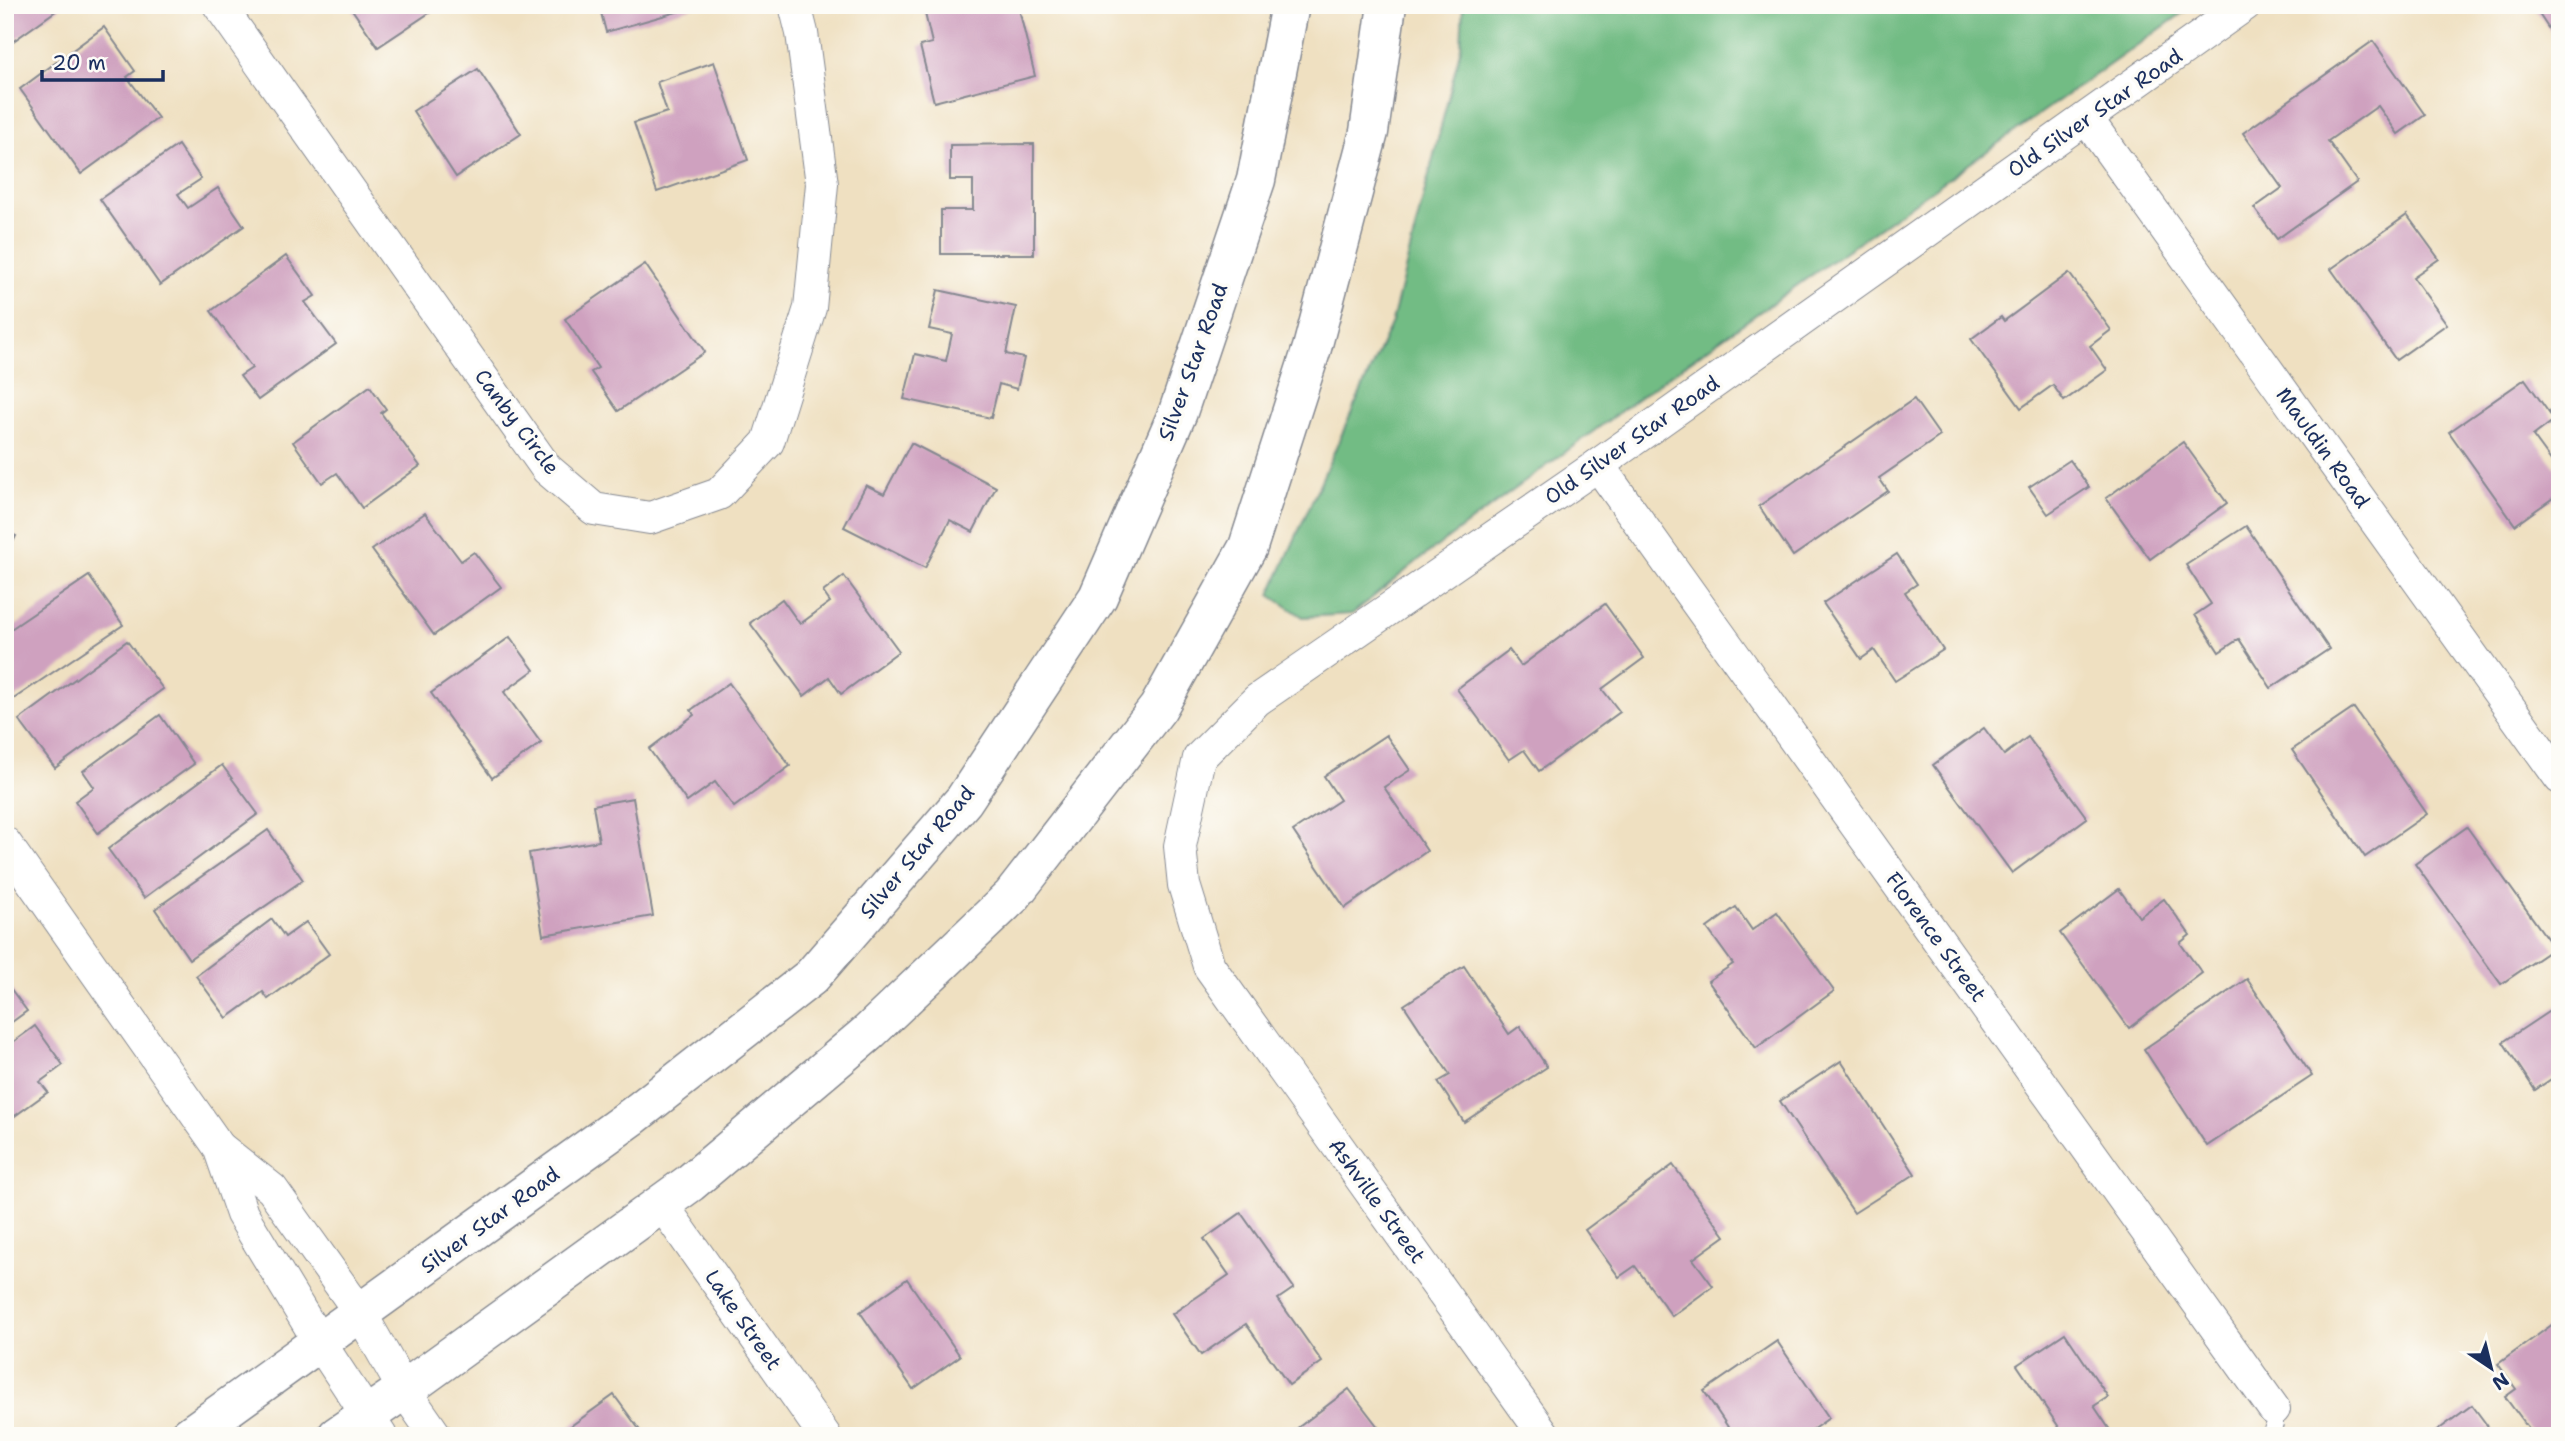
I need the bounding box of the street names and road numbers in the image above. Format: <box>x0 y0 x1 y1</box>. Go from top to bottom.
street label: Old Silver Star Road <box>2002 42 2188 184</box>
street label: Silver Star Road <box>1152 279 1234 445</box>
street label: Canby Circle <box>468 363 566 481</box>
street label: Old Silver Star Road <box>1539 369 1725 511</box>
street label: Mauldin Road <box>2270 382 2376 514</box>
street label: Silver Star Road <box>853 780 981 924</box>
street label: Florence Street <box>1879 866 1993 1008</box>
street label: Ashville Street <box>1322 1133 1432 1269</box>
street label: Silver Star Road <box>415 1160 565 1280</box>
street label: Lake Street <box>698 1264 788 1376</box>

